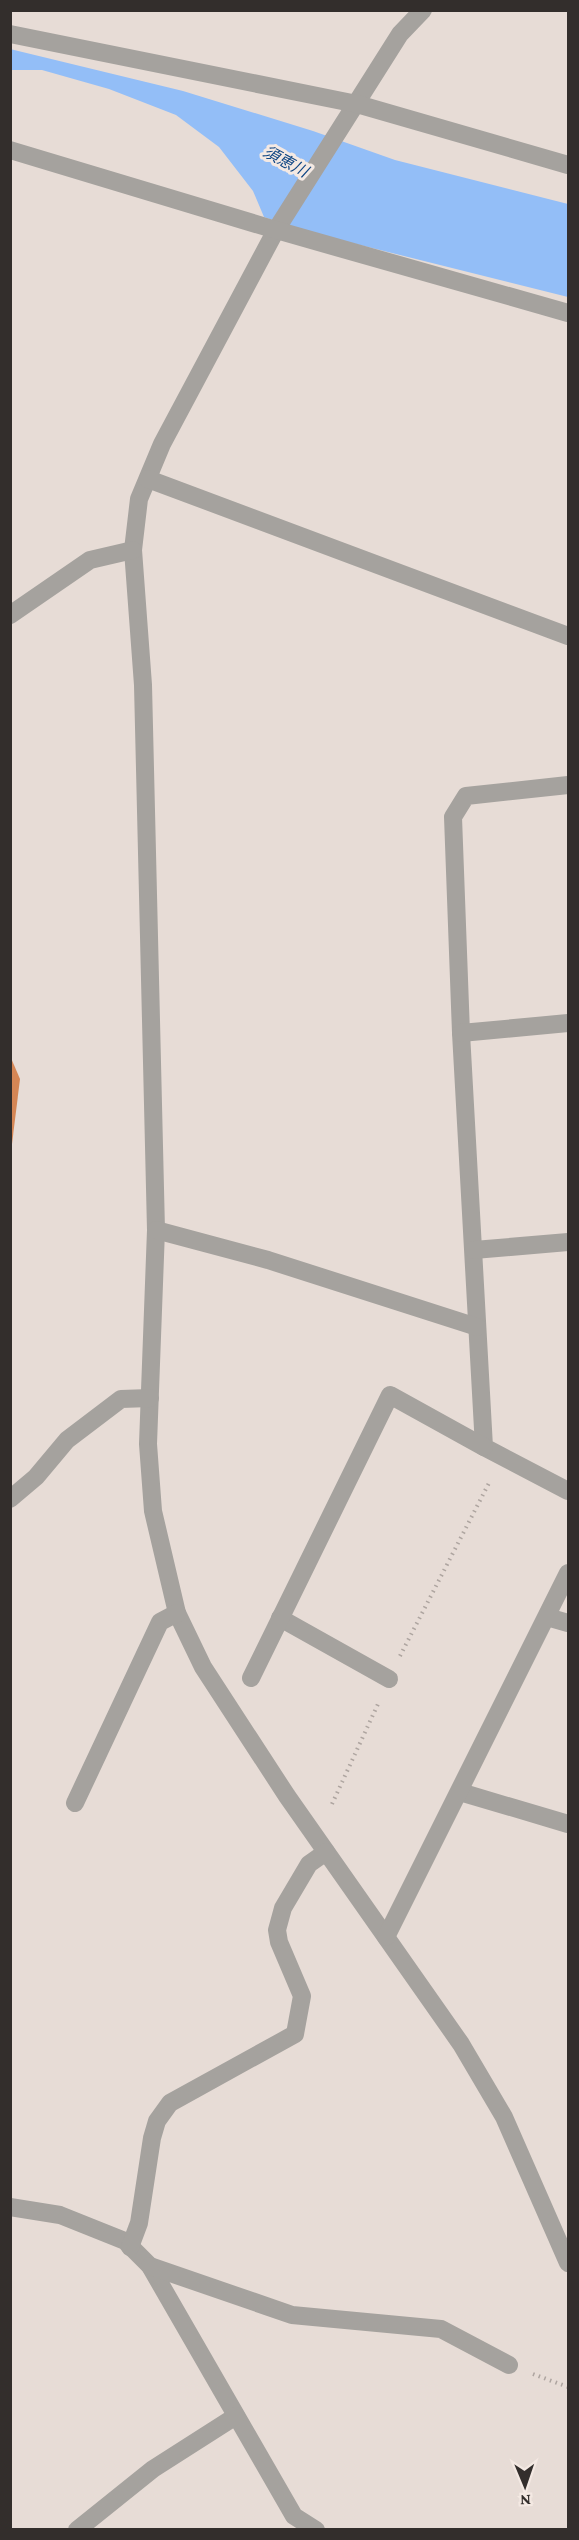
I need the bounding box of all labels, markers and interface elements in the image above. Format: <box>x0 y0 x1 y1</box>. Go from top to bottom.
water label: 須恵川 <box>261 143 313 181</box>
north arrow <box>495 2456 555 2516</box>
text: N <box>520 2492 531 2509</box>

